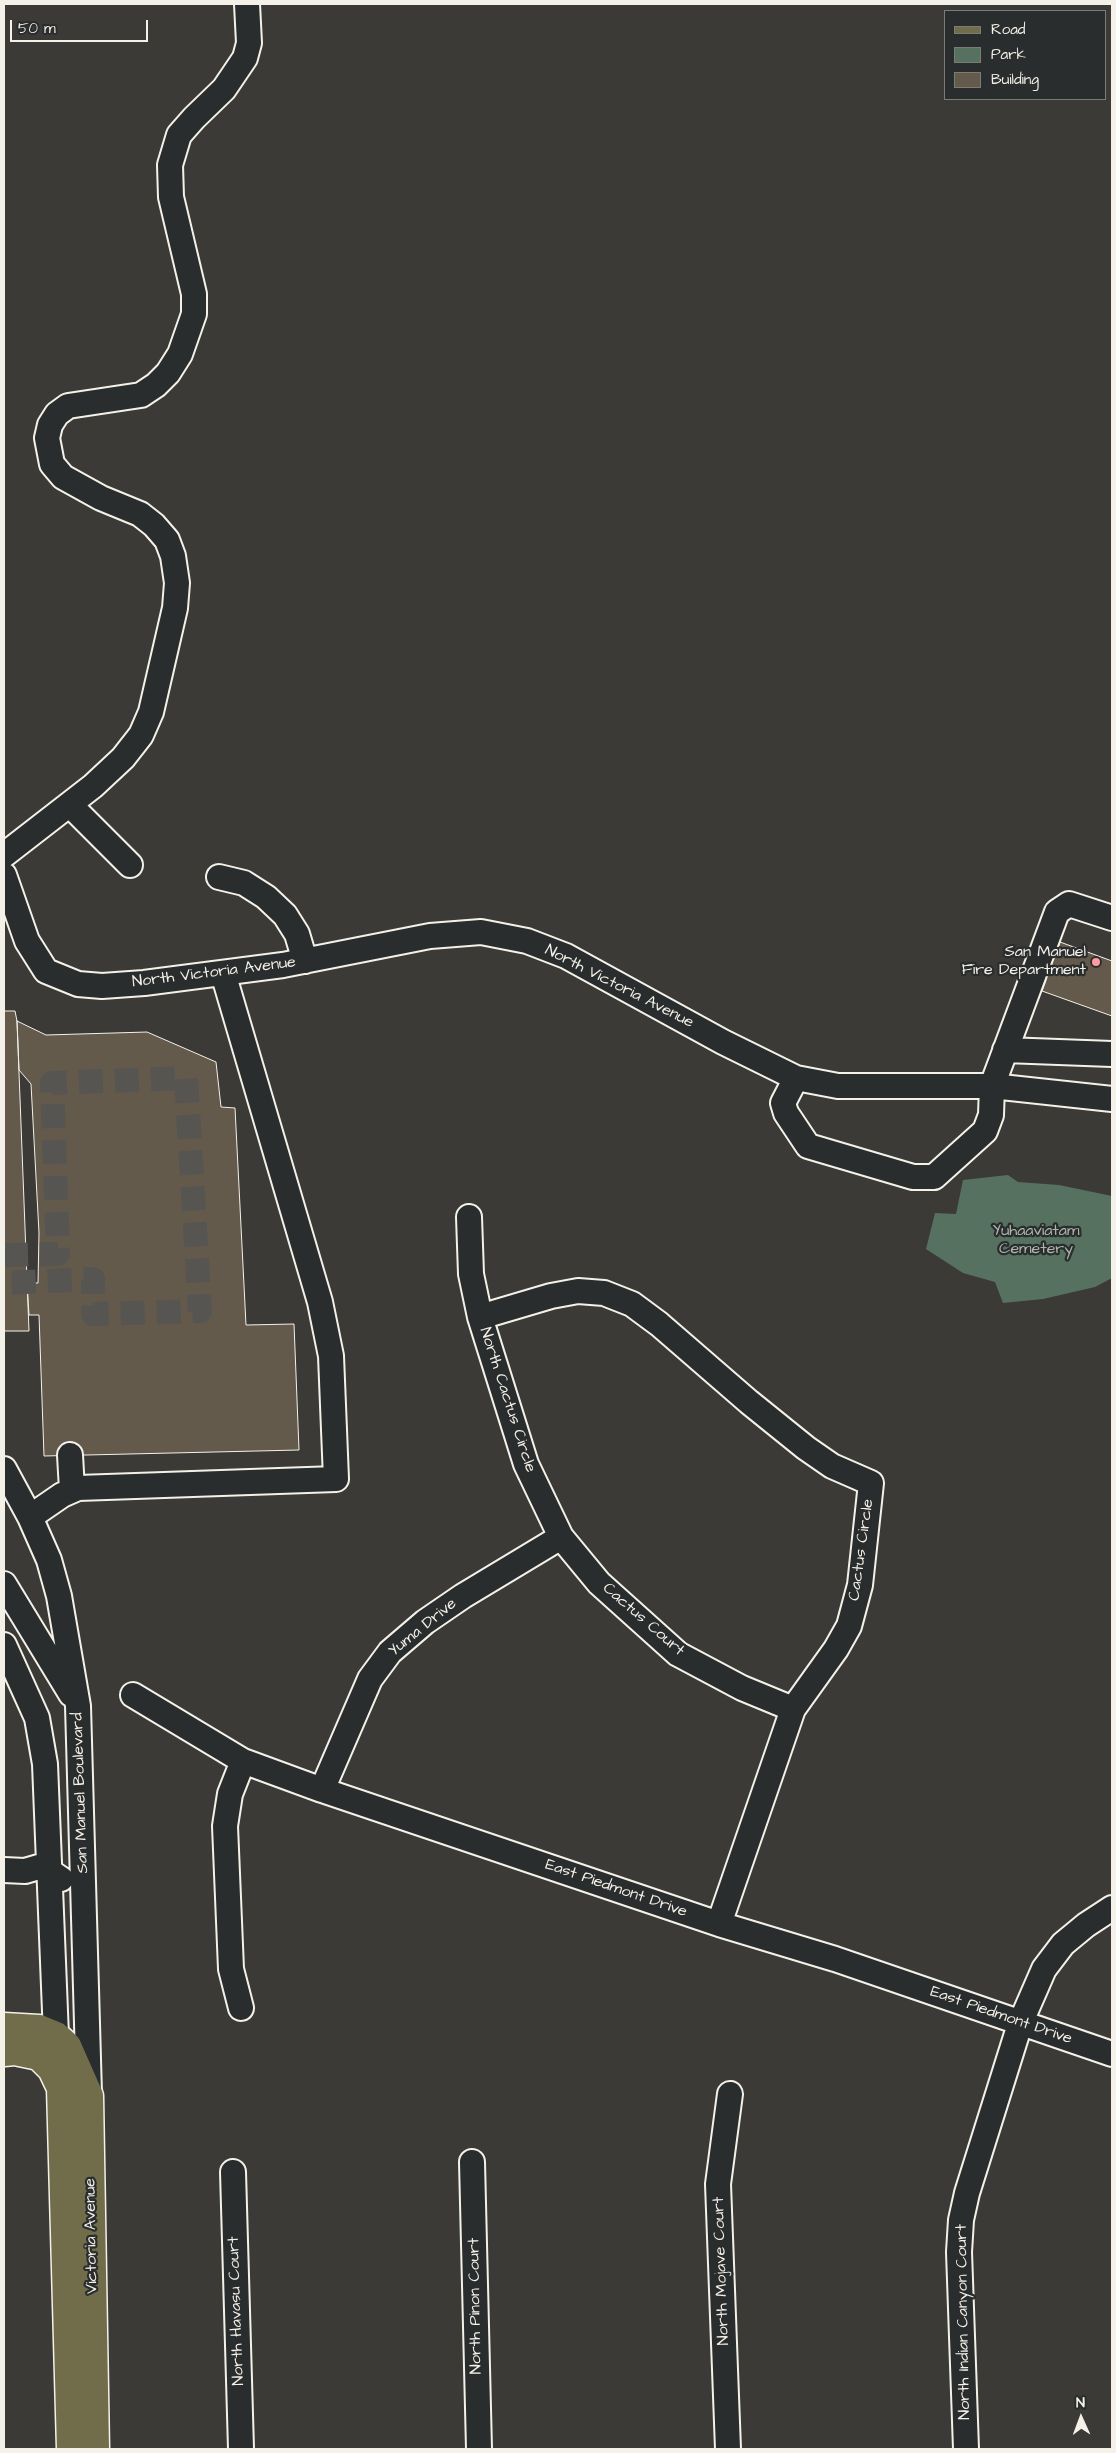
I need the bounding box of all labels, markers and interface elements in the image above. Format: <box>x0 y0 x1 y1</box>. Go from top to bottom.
scale bar <box>12 10 150 42</box>
legend <box>944 10 1106 100</box>
text: 50 m <box>18 18 56 39</box>
text: Road <box>991 19 1025 40</box>
text: Park <box>991 44 1026 65</box>
text: Building <box>991 69 1039 90</box>
street label: North Victoria Avenue <box>541 941 697 1033</box>
place label: San Manuel Fire Department <box>962 943 1086 981</box>
street label: North Victoria Avenue <box>131 953 297 993</box>
marker: San Manuel Fire Department <box>1090 956 1102 968</box>
park label: Yuhaaviatam Cemetery <box>993 1222 1079 1260</box>
street label: North Cactus Circle <box>475 1325 539 1475</box>
street label: Cactus Circle <box>845 1498 879 1602</box>
street label: Cactus Court <box>598 1579 688 1661</box>
street label: Yuma Drive <box>385 1595 461 1661</box>
street label: San Manuel Boulevard <box>69 1712 93 1874</box>
street label: East Piedmont Drive <box>542 1856 690 1922</box>
street label: East Piedmont Drive <box>927 1983 1075 2049</box>
street label: Victoria Avenue <box>81 2178 103 2294</box>
street label: North Mojave Court <box>710 2196 734 2346</box>
street label: North Indian Canyon Court <box>953 2224 975 2420</box>
street label: North Havasu Court <box>225 2236 249 2386</box>
street label: North Pinon Court <box>465 2238 487 2374</box>
north arrow <box>1056 2393 1106 2443</box>
text: N <box>1076 2393 1085 2413</box>

